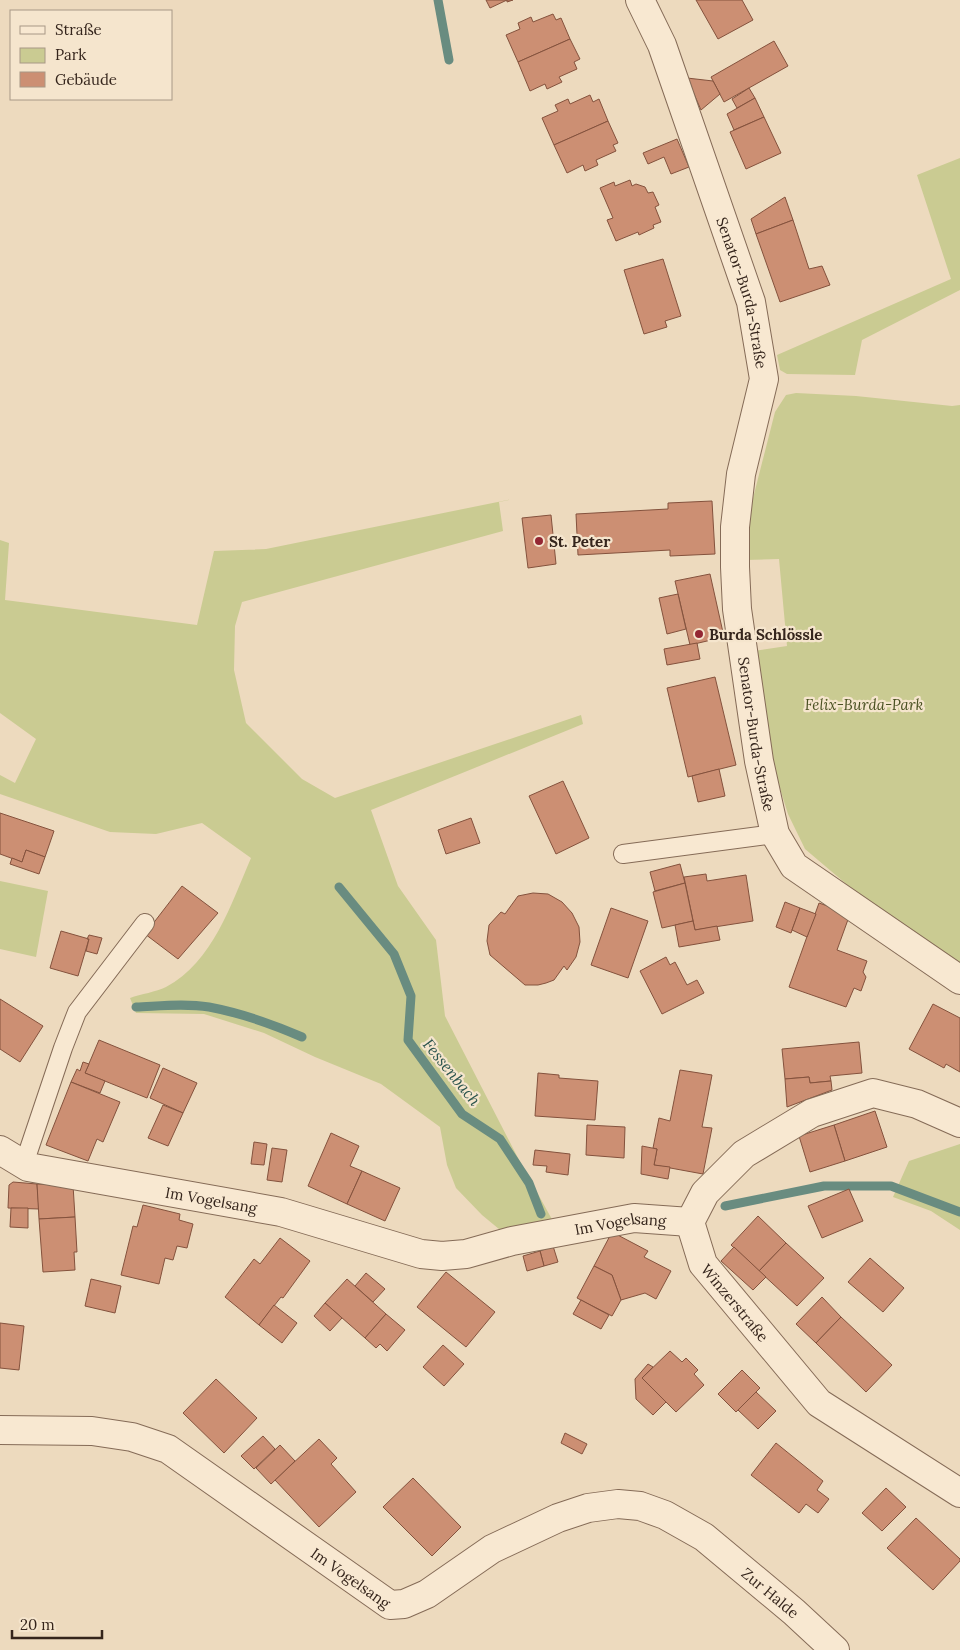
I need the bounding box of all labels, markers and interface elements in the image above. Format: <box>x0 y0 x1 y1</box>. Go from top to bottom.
legend <box>10 10 172 100</box>
text: Straße <box>55 20 102 39</box>
text: Park <box>55 45 86 64</box>
text: Gebäude <box>55 70 117 89</box>
street label: Senator-Burda-Straße <box>713 214 772 370</box>
place label: St. Peter <box>549 532 611 551</box>
marker: St. Peter <box>533 535 545 547</box>
place label: Burda Schlössle <box>709 625 822 644</box>
marker: Burda Schlössle <box>693 628 705 640</box>
street label: Senator-Burda-Straße <box>735 655 779 813</box>
park label: Felix-Burda-Park <box>805 695 924 714</box>
water label: Fessenbach <box>419 1034 485 1110</box>
street label: Im Vogelsang <box>164 1182 259 1217</box>
street label: Im Vogelsang <box>573 1209 668 1239</box>
street label: Winzerstraße <box>697 1260 773 1345</box>
street label: Im Vogelsang <box>307 1543 395 1612</box>
street label: Zur Halde <box>738 1563 804 1622</box>
scale bar <box>12 1608 102 1640</box>
text: 20 m <box>20 1615 55 1634</box>

